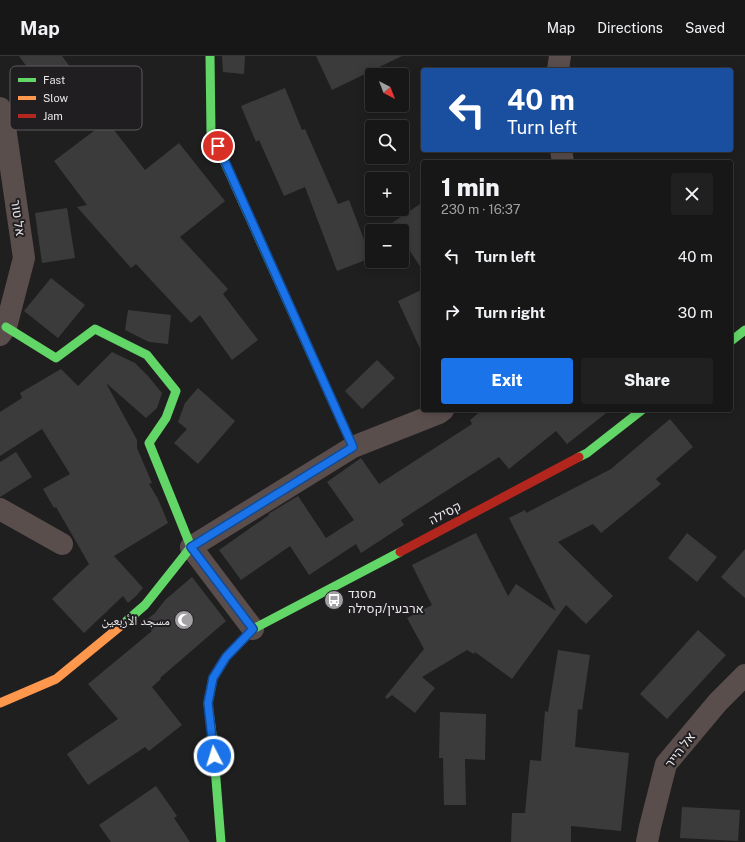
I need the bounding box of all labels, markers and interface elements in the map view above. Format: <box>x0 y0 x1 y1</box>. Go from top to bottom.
text: Map <box>20 17 60 39</box>
text: Map <box>547 20 575 36</box>
text: Directions <box>597 20 663 36</box>
text: Saved <box>685 20 725 36</box>
legend <box>10 66 142 130</box>
north arrow <box>365 68 409 112</box>
map controls <box>365 68 409 268</box>
text: Fast <box>43 74 65 86</box>
text: 40 m <box>507 83 575 116</box>
icon: left <box>441 84 493 136</box>
text: Slow <box>43 92 69 104</box>
text: Jam <box>43 110 63 122</box>
text: Turn left <box>507 117 577 138</box>
button: search <box>365 120 409 164</box>
pin <box>201 129 235 163</box>
icon: arrive <box>207 135 229 157</box>
button: + <box>365 172 409 216</box>
text: 1 min <box>441 173 500 201</box>
button: close <box>671 173 713 215</box>
street label: אל טור <box>8 199 28 237</box>
text: 230 m · 16:37 <box>441 202 521 217</box>
button: − <box>365 224 409 268</box>
icon: left <box>441 245 463 267</box>
text: Turn left <box>475 248 536 265</box>
text: 40 m <box>678 248 713 265</box>
icon: right <box>441 301 463 323</box>
text: Turn right <box>475 304 545 321</box>
text: 30 m <box>678 304 713 321</box>
button: Exit <box>441 358 573 404</box>
button: Share <box>581 358 713 404</box>
street label: קסילה <box>426 498 464 528</box>
place label: מסגד ארבעין/קסילה <box>348 586 424 616</box>
bus stop icon: מסגד ארבעין/קסילה <box>323 589 345 611</box>
mosque icon: مسجد الأربعين <box>173 609 195 631</box>
place label: مسجد الأربعين <box>101 613 170 629</box>
street label: אל הייר <box>662 729 698 771</box>
position arrow <box>193 735 235 777</box>

